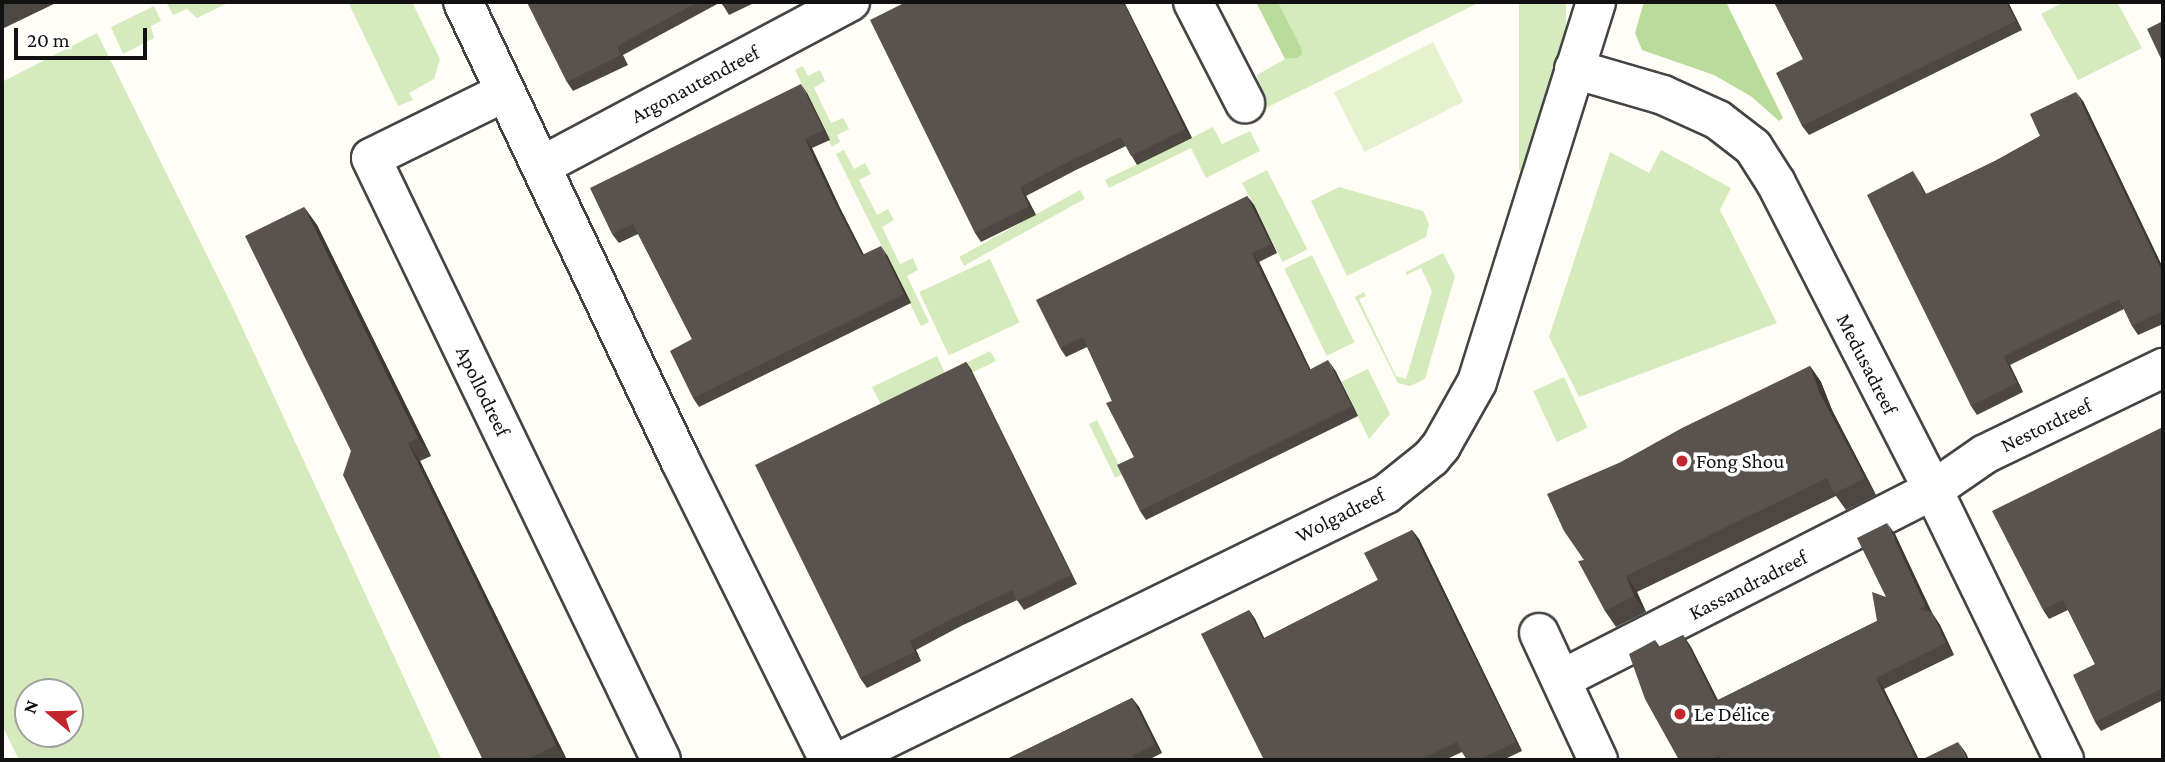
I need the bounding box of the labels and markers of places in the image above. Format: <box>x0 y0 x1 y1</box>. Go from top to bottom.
place label: Fong Shou <box>1696 448 1784 474</box>
marker: Fong Shou <box>1674 453 1690 469</box>
place label: Le Délice <box>1694 701 1770 727</box>
marker: Le Délice <box>1672 706 1688 722</box>

